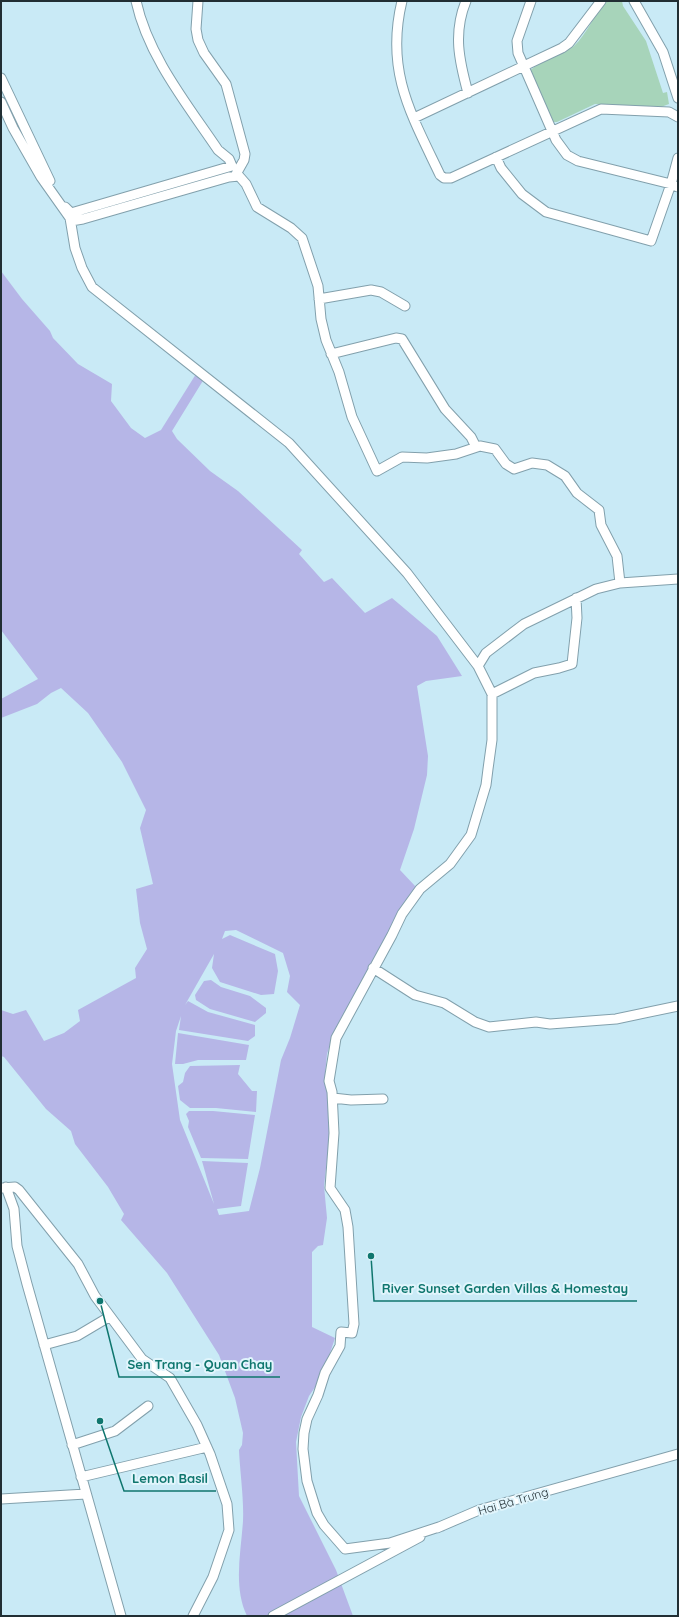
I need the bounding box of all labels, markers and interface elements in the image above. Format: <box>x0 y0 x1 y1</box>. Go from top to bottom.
callout: River Sunset Garden Villas & Homestay <box>374 1276 637 1301</box>
text: River Sunset Garden Villas & Homestay <box>382 1280 628 1296</box>
callout: Sen Trang - Quan Chay <box>119 1352 280 1377</box>
text: Sen Trang - Quan Chay <box>128 1356 272 1372</box>
callout: Lemon Basil <box>124 1466 216 1491</box>
text: Lemon Basil <box>132 1470 208 1486</box>
street label: Hai Bà Trưng <box>476 1484 550 1518</box>

